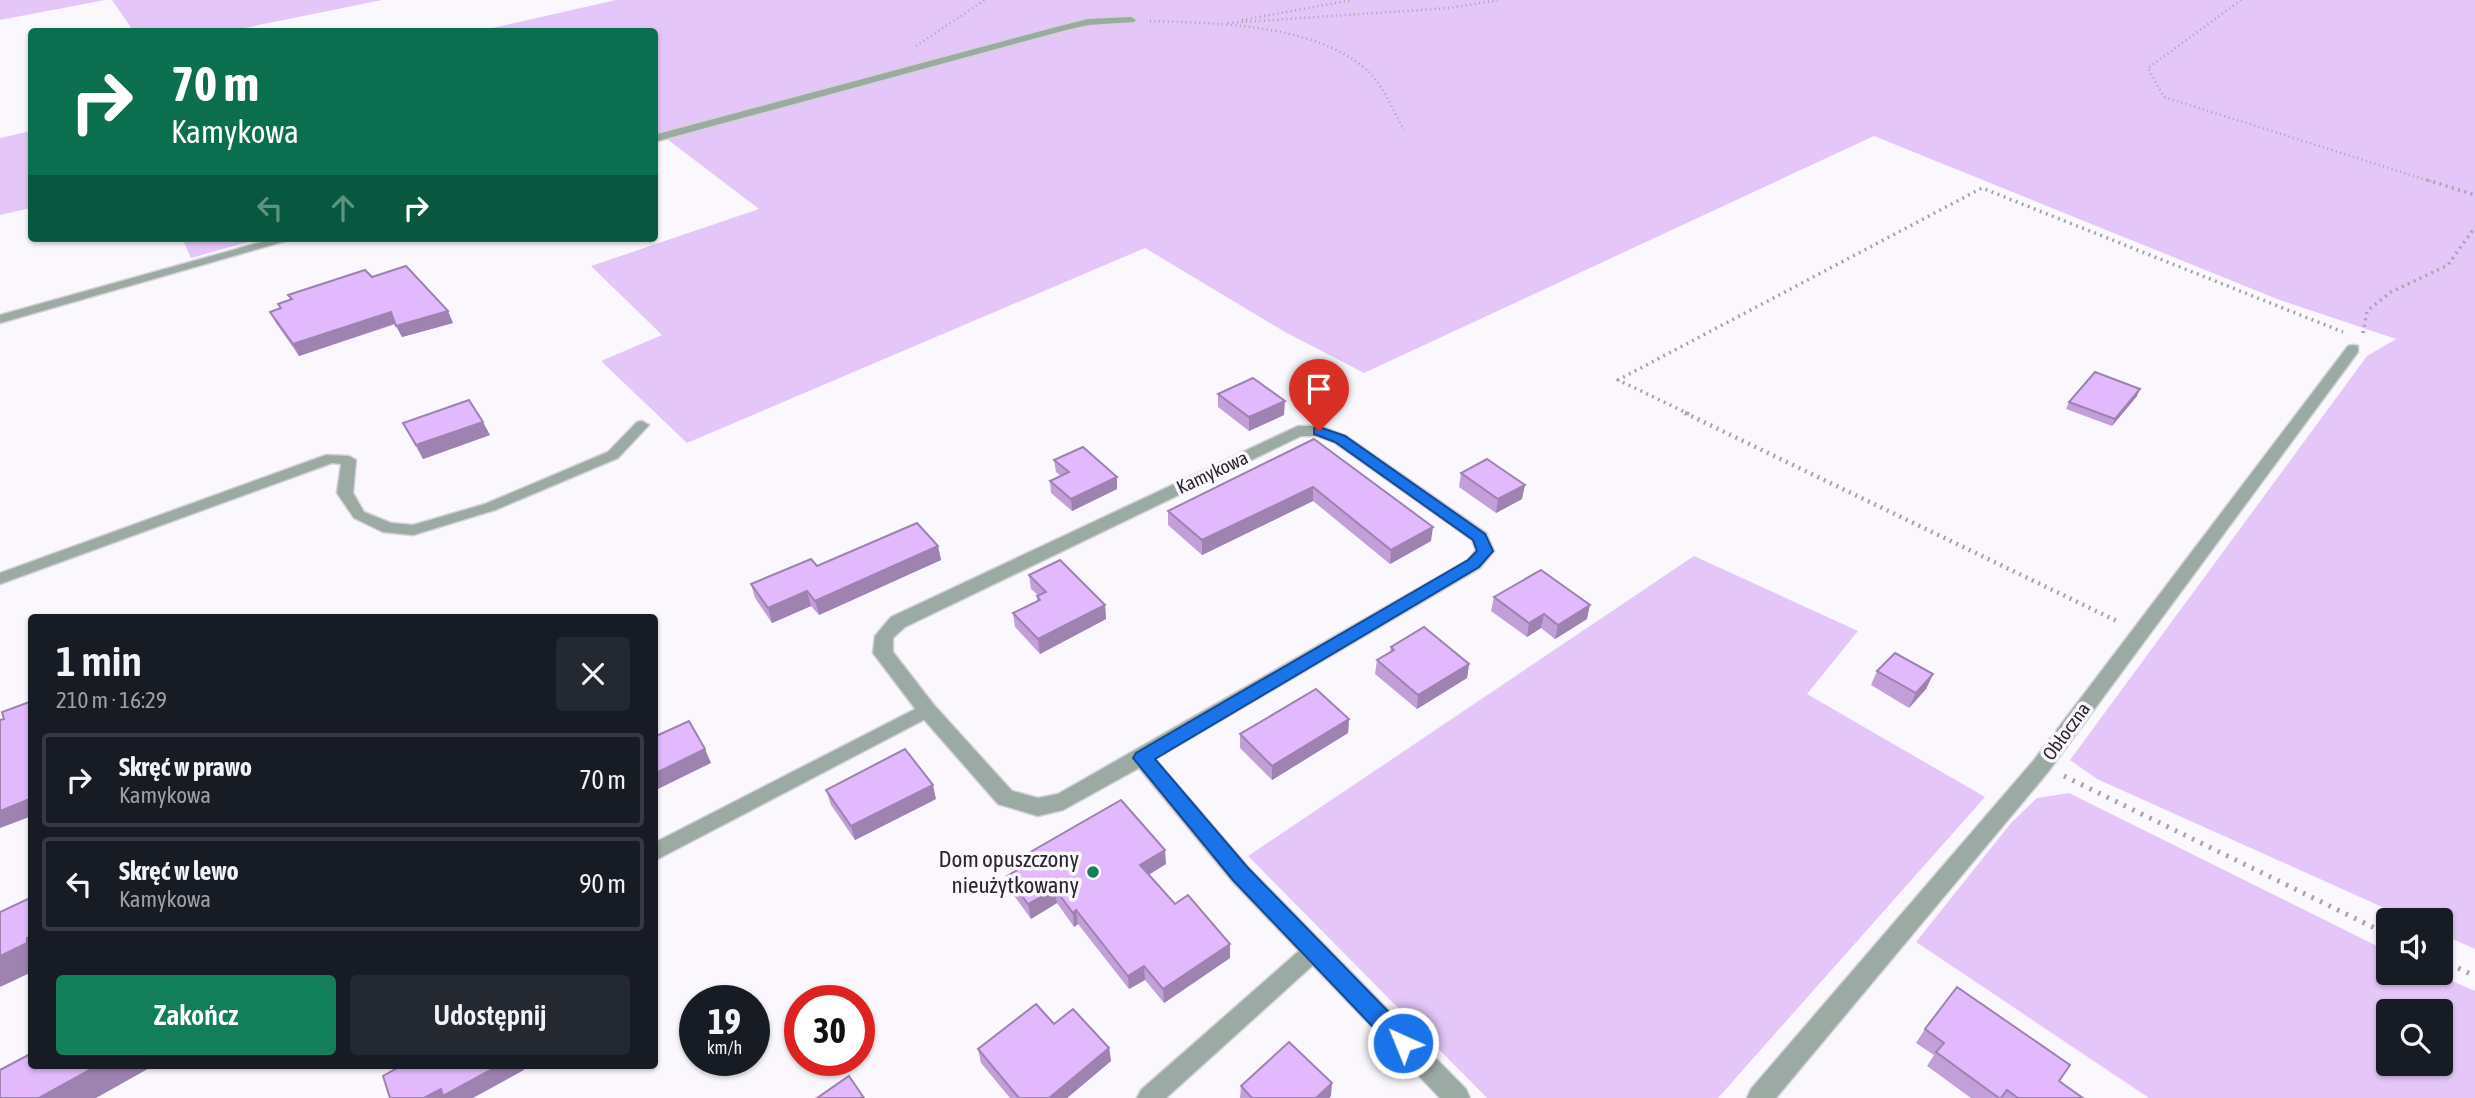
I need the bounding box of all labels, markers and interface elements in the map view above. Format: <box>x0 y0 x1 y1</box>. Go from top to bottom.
text: 70 m <box>171 55 259 111</box>
icon: right <box>56 56 147 147</box>
text: Kamykowa <box>171 113 299 150</box>
icon: left <box>251 189 289 227</box>
icon: ahead <box>324 189 362 227</box>
icon: right <box>397 189 435 227</box>
pin <box>1289 359 1349 431</box>
icon: arrive <box>1300 370 1338 408</box>
street label: Kamykowa <box>1173 446 1251 498</box>
text: 1 min <box>56 637 142 685</box>
button: close <box>556 637 630 711</box>
text: 210 m · 16:29 <box>56 687 167 713</box>
street label: Obłoczna <box>2038 698 2094 764</box>
text: Skręć w prawo <box>119 752 252 782</box>
icon: right <box>60 761 98 799</box>
text: 70 m <box>579 765 626 795</box>
text: Kamykowa <box>119 782 211 808</box>
place label: Dom opuszczony nieużytkowany <box>939 846 1079 898</box>
text: Skręć w lewo <box>119 856 239 886</box>
marker: Dom opuszczony nieużytkowany <box>1085 864 1101 880</box>
icon: left <box>60 865 98 903</box>
text: 90 m <box>579 869 626 899</box>
text: Kamykowa <box>119 886 211 912</box>
map controls <box>2376 908 2453 1076</box>
button: sound <box>2376 908 2453 985</box>
button: Zakończ <box>56 975 336 1055</box>
button: Udostępnij <box>350 975 630 1055</box>
speed limit sign: 30 <box>784 985 875 1076</box>
button: search <box>2376 999 2453 1076</box>
text: 19 <box>708 1001 741 1041</box>
position arrow <box>1366 1006 1440 1080</box>
text: km/h <box>707 1037 742 1058</box>

